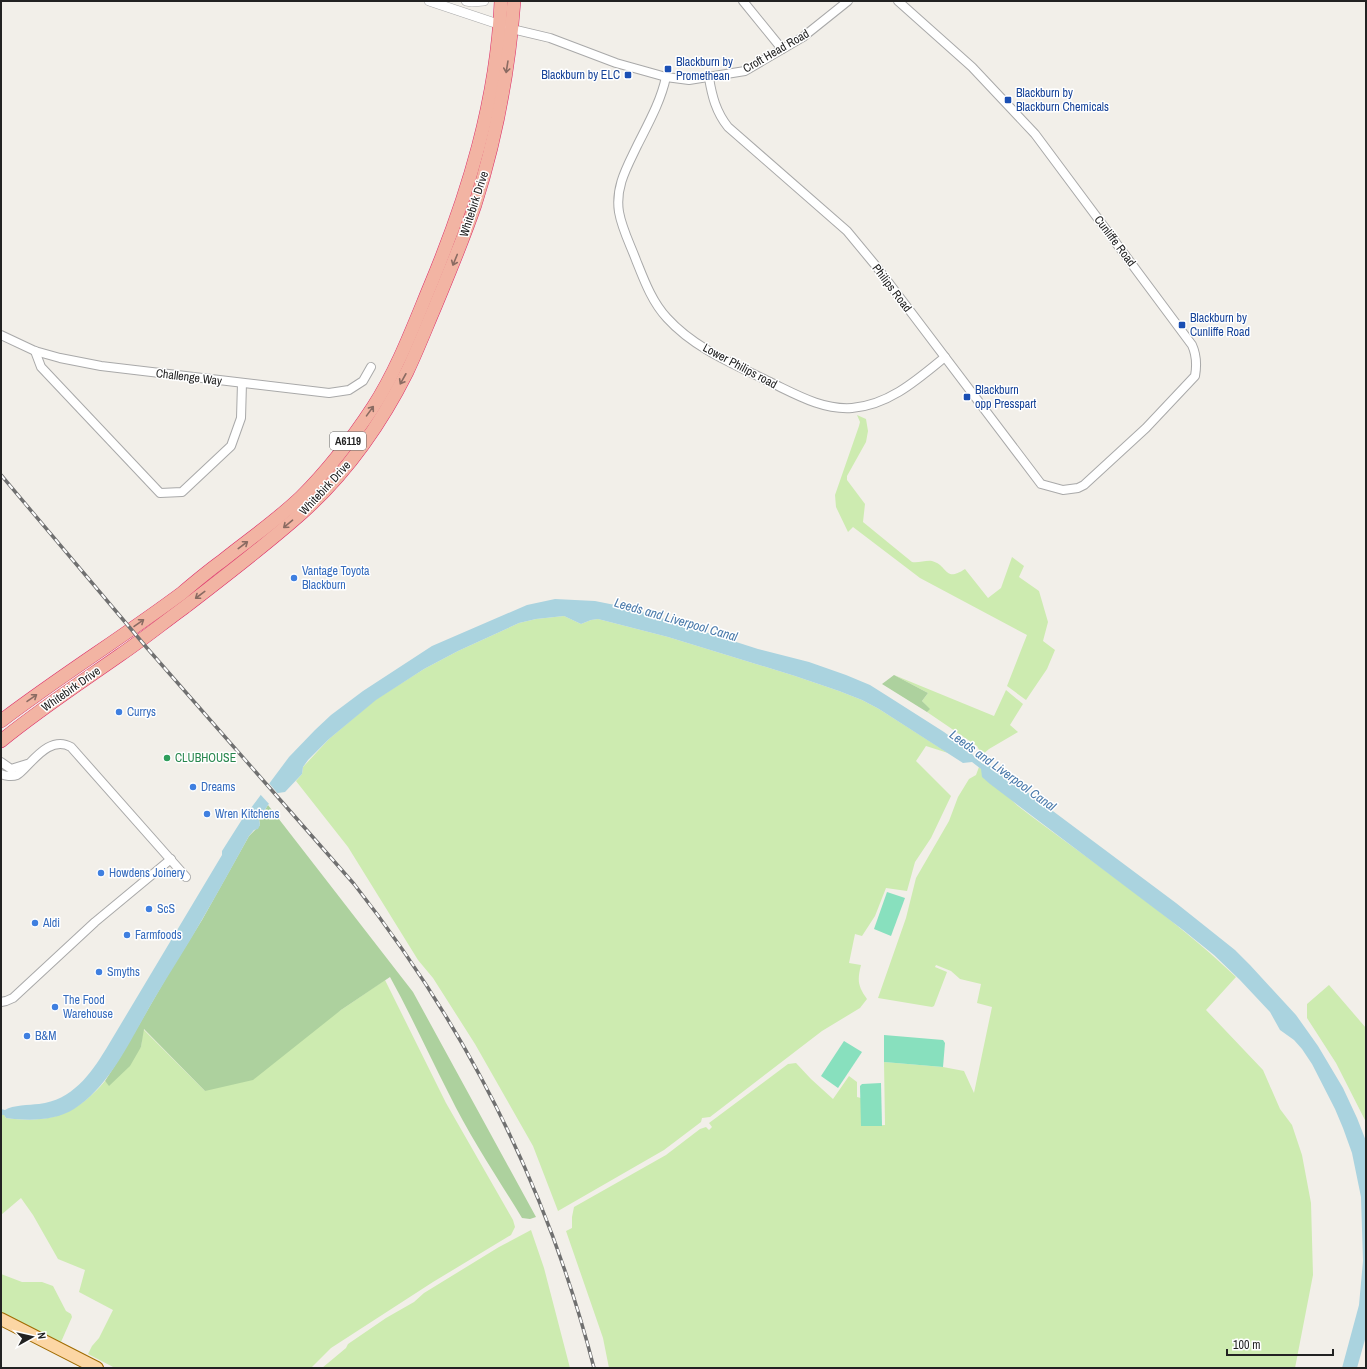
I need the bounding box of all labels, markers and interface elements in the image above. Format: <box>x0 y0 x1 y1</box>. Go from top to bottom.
street label: Croft Head Road <box>740 26 812 76</box>
place label: Blackburn by Promethean <box>676 54 733 84</box>
one-way arrow <box>502 60 510 73</box>
marker: Blackburn by Promethean <box>663 64 673 74</box>
place label: Blackburn by ELC <box>541 67 620 83</box>
marker: Blackburn by ELC <box>623 70 633 80</box>
place label: Blackburn by Blackburn Chemicals <box>1016 85 1109 115</box>
marker: Blackburn by Blackburn Chemicals <box>1003 95 1013 105</box>
street label: Whitebirk Drive <box>456 169 492 239</box>
street label: Cunliffe Road <box>1091 212 1139 270</box>
one-way arrow <box>450 254 458 266</box>
street label: Philips Road <box>869 261 915 315</box>
place label: Blackburn by Cunliffe Road <box>1190 310 1250 340</box>
marker: Blackburn by Cunliffe Road <box>1177 320 1187 330</box>
street label: Lower Philips road <box>700 340 780 392</box>
street label: Challenge Way <box>155 365 223 389</box>
one-way arrow <box>398 373 406 385</box>
place label: Blackburn opp Presspart <box>975 382 1037 412</box>
marker: Blackburn opp Presspart <box>962 392 972 402</box>
one-way arrow <box>366 405 374 416</box>
road number: A6119 <box>330 432 366 450</box>
street label: Whitebirk Drive <box>296 458 354 518</box>
one-way arrow <box>283 520 294 529</box>
one-way arrow <box>237 541 248 549</box>
place label: Vantage Toyota Blackburn <box>302 563 370 593</box>
marker: Vantage Toyota Blackburn <box>289 573 299 583</box>
one-way arrow <box>194 591 205 599</box>
water label: Leeds and Liverpool Canal <box>612 594 740 645</box>
one-way arrow <box>133 619 144 627</box>
street label: Whitebirk Drive <box>38 663 104 715</box>
one-way arrow <box>27 694 38 702</box>
place label: Currys <box>127 704 156 720</box>
marker: Currys <box>114 707 124 717</box>
water label: Leeds and Liverpool Canal <box>946 726 1060 815</box>
place label: CLUBHOUSE <box>175 750 236 766</box>
marker: CLUBHOUSE <box>162 753 172 763</box>
place label: Dreams <box>201 779 236 795</box>
marker: Dreams <box>188 782 198 792</box>
place label: Wren Kitchens <box>215 806 279 822</box>
marker: Wren Kitchens <box>202 809 212 819</box>
place label: Howdens Joinery <box>109 865 185 881</box>
marker: Howdens Joinery <box>96 868 106 878</box>
place label: ScS <box>157 901 175 917</box>
marker: ScS <box>144 904 154 914</box>
place label: Aldi <box>42 915 60 931</box>
marker: Aldi <box>30 918 40 928</box>
place label: Farmfoods <box>135 927 182 943</box>
marker: Farmfoods <box>122 930 132 940</box>
place label: Smyths <box>107 964 140 980</box>
marker: Smyths <box>94 967 104 977</box>
place label: The Food Warehouse <box>63 992 113 1022</box>
marker: The Food Warehouse <box>50 1002 60 1012</box>
place label: B&M <box>35 1028 56 1044</box>
marker: B&M <box>22 1031 32 1041</box>
north arrow <box>12 1317 52 1357</box>
text: N <box>35 1331 49 1340</box>
scale bar <box>1227 1331 1333 1357</box>
text: 100 m <box>1233 1337 1260 1353</box>

